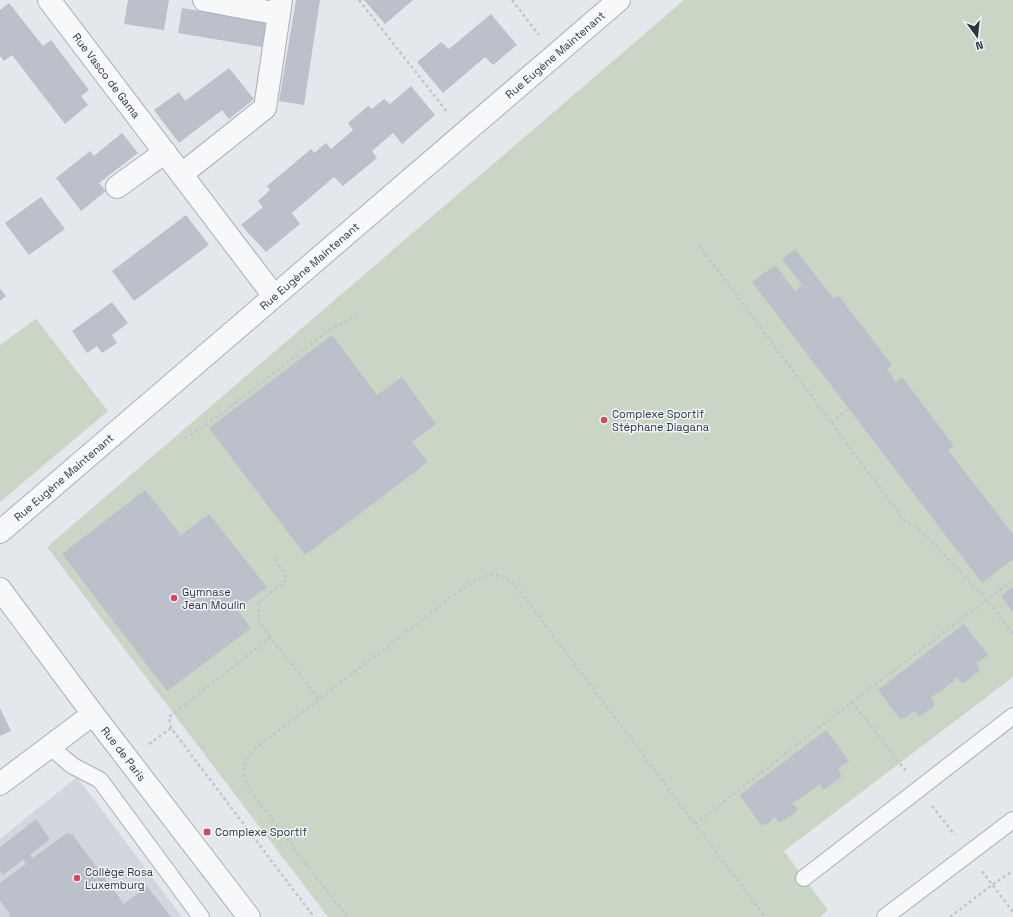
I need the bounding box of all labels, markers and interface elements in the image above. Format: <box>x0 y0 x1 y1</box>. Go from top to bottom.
street label: Rue Eugène Maintenant <box>502 8 608 102</box>
north arrow <box>957 16 997 56</box>
street label: Rue Vasco de Gama <box>70 30 144 122</box>
text: N <box>974 38 985 53</box>
street label: Rue Eugène Maintenant <box>257 219 362 313</box>
place label: Complexe Sportif Stéphane Diagana <box>612 407 710 434</box>
marker: Complexe Sportif Stéphane Diagana <box>599 415 609 425</box>
street label: Rue Eugène Maintenant <box>11 431 116 524</box>
place label: Gymnase Jean Moulin <box>182 585 246 612</box>
marker: Gymnase Jean Moulin <box>169 593 179 603</box>
street label: Rue de Paris <box>98 724 149 784</box>
place label: Complexe Sportif <box>215 825 307 839</box>
marker: Complexe Sportif <box>202 827 212 837</box>
place label: Collège Rosa Luxemburg <box>85 865 154 892</box>
marker: Collège Rosa Luxemburg <box>72 873 82 883</box>

